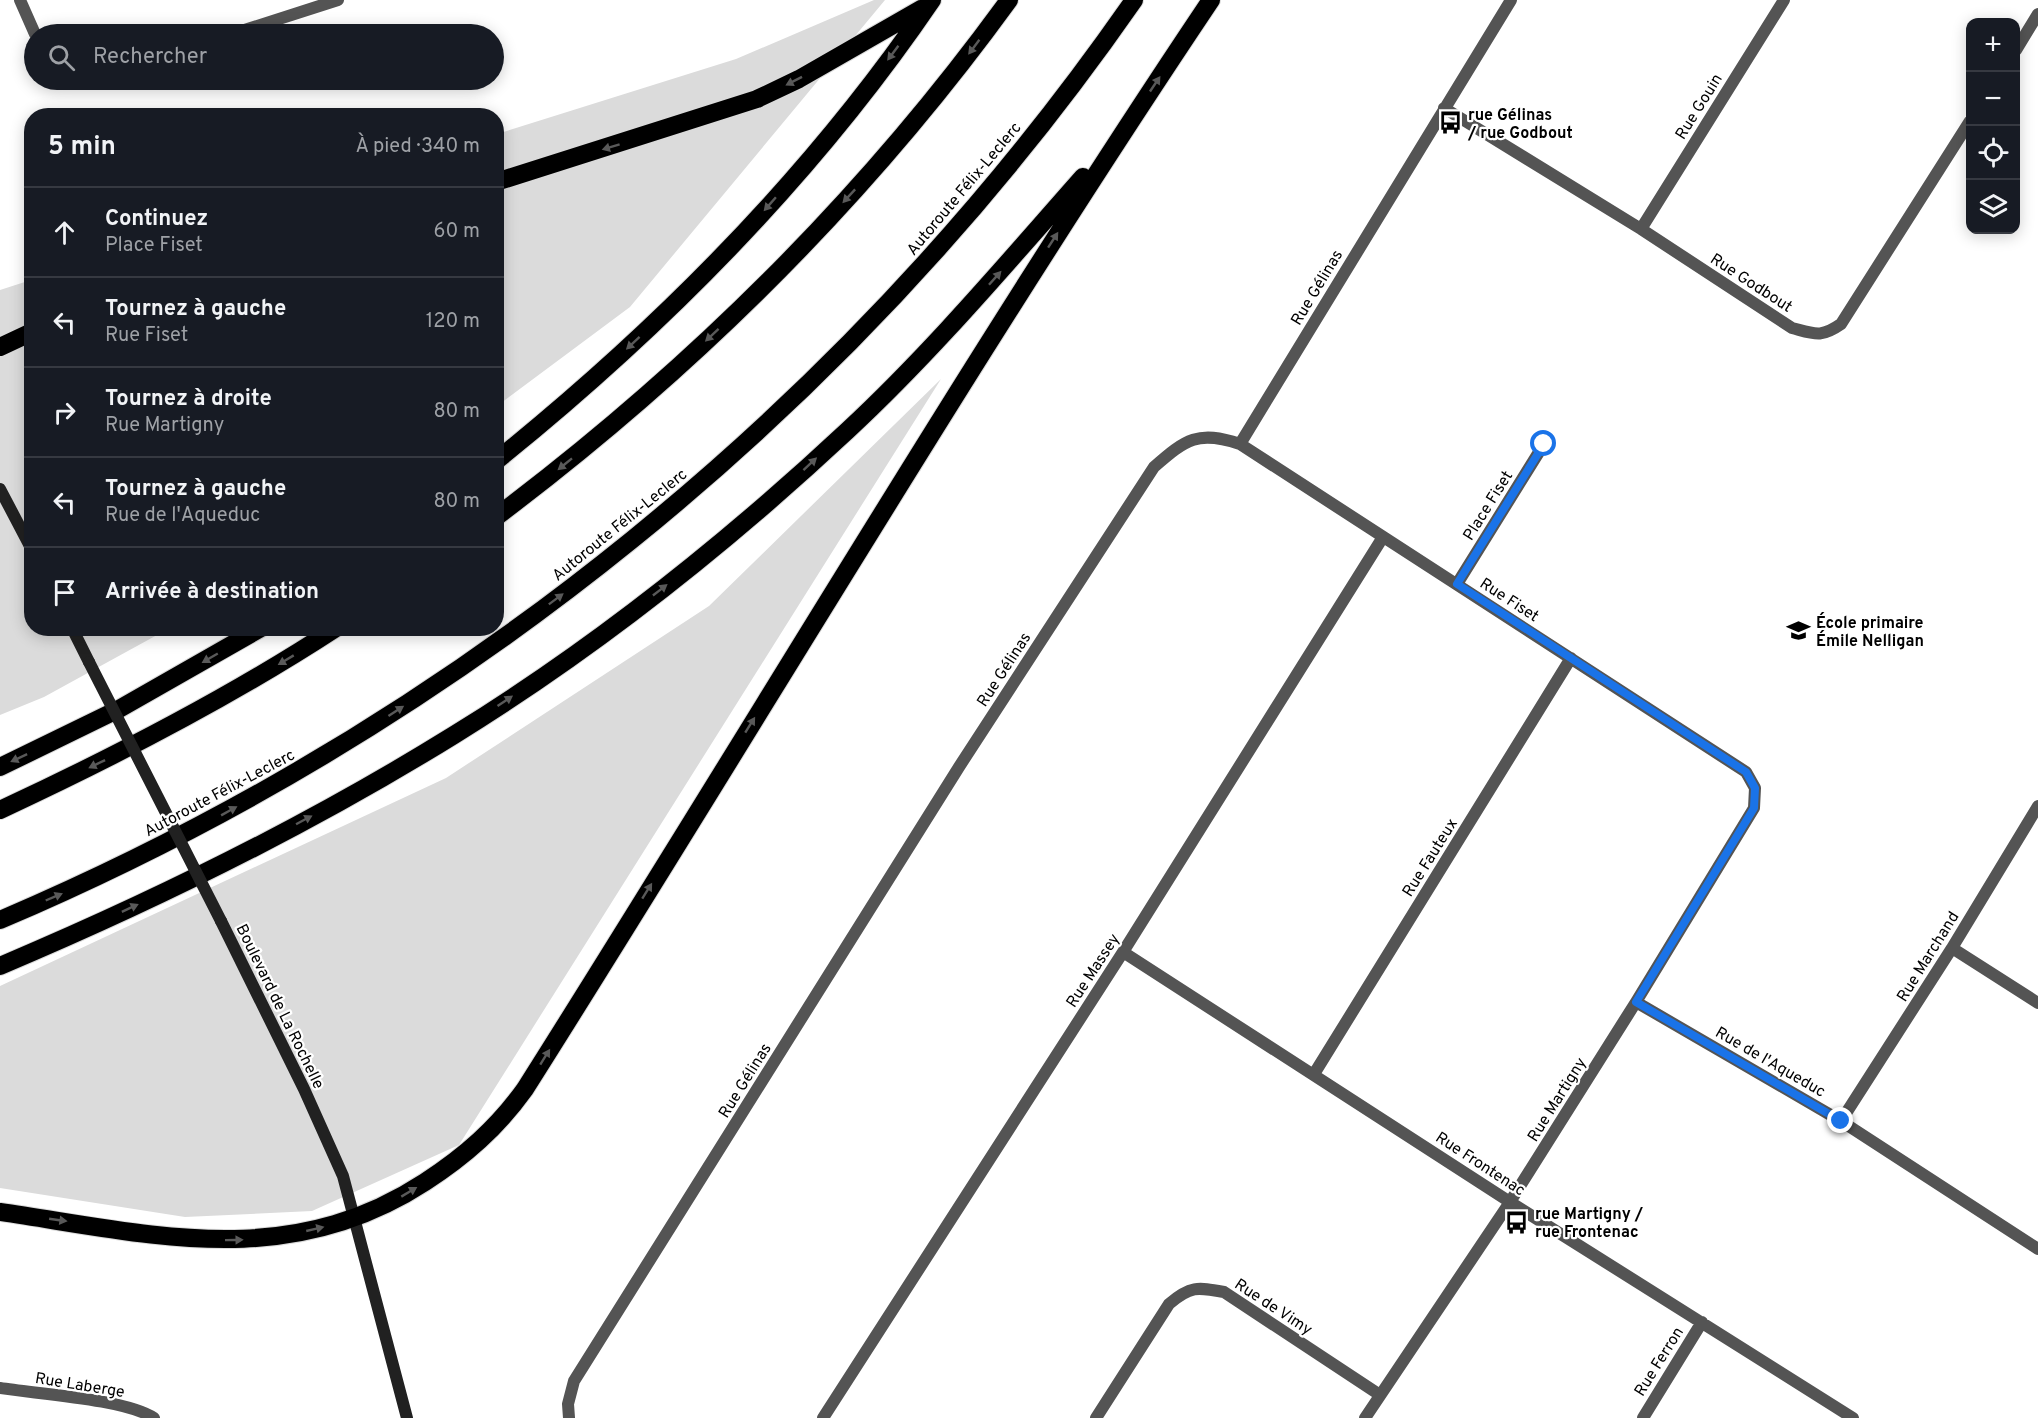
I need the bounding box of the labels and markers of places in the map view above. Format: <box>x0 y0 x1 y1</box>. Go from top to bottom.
place label: rue Gélinas / rue Godbout <box>1467 106 1573 144</box>
bus stop icon: rue Gélinas / rue Godbout <box>1437 110 1463 136</box>
place label: École primaire Émile Nelligan <box>1816 612 1924 652</box>
school or university icon: École primaire Émile Nelligan <box>1785 618 1811 644</box>
place label: rue Martigny / rue Frontenac <box>1535 1205 1644 1243</box>
bus stop icon: rue Martigny / rue Frontenac <box>1504 1209 1530 1235</box>

